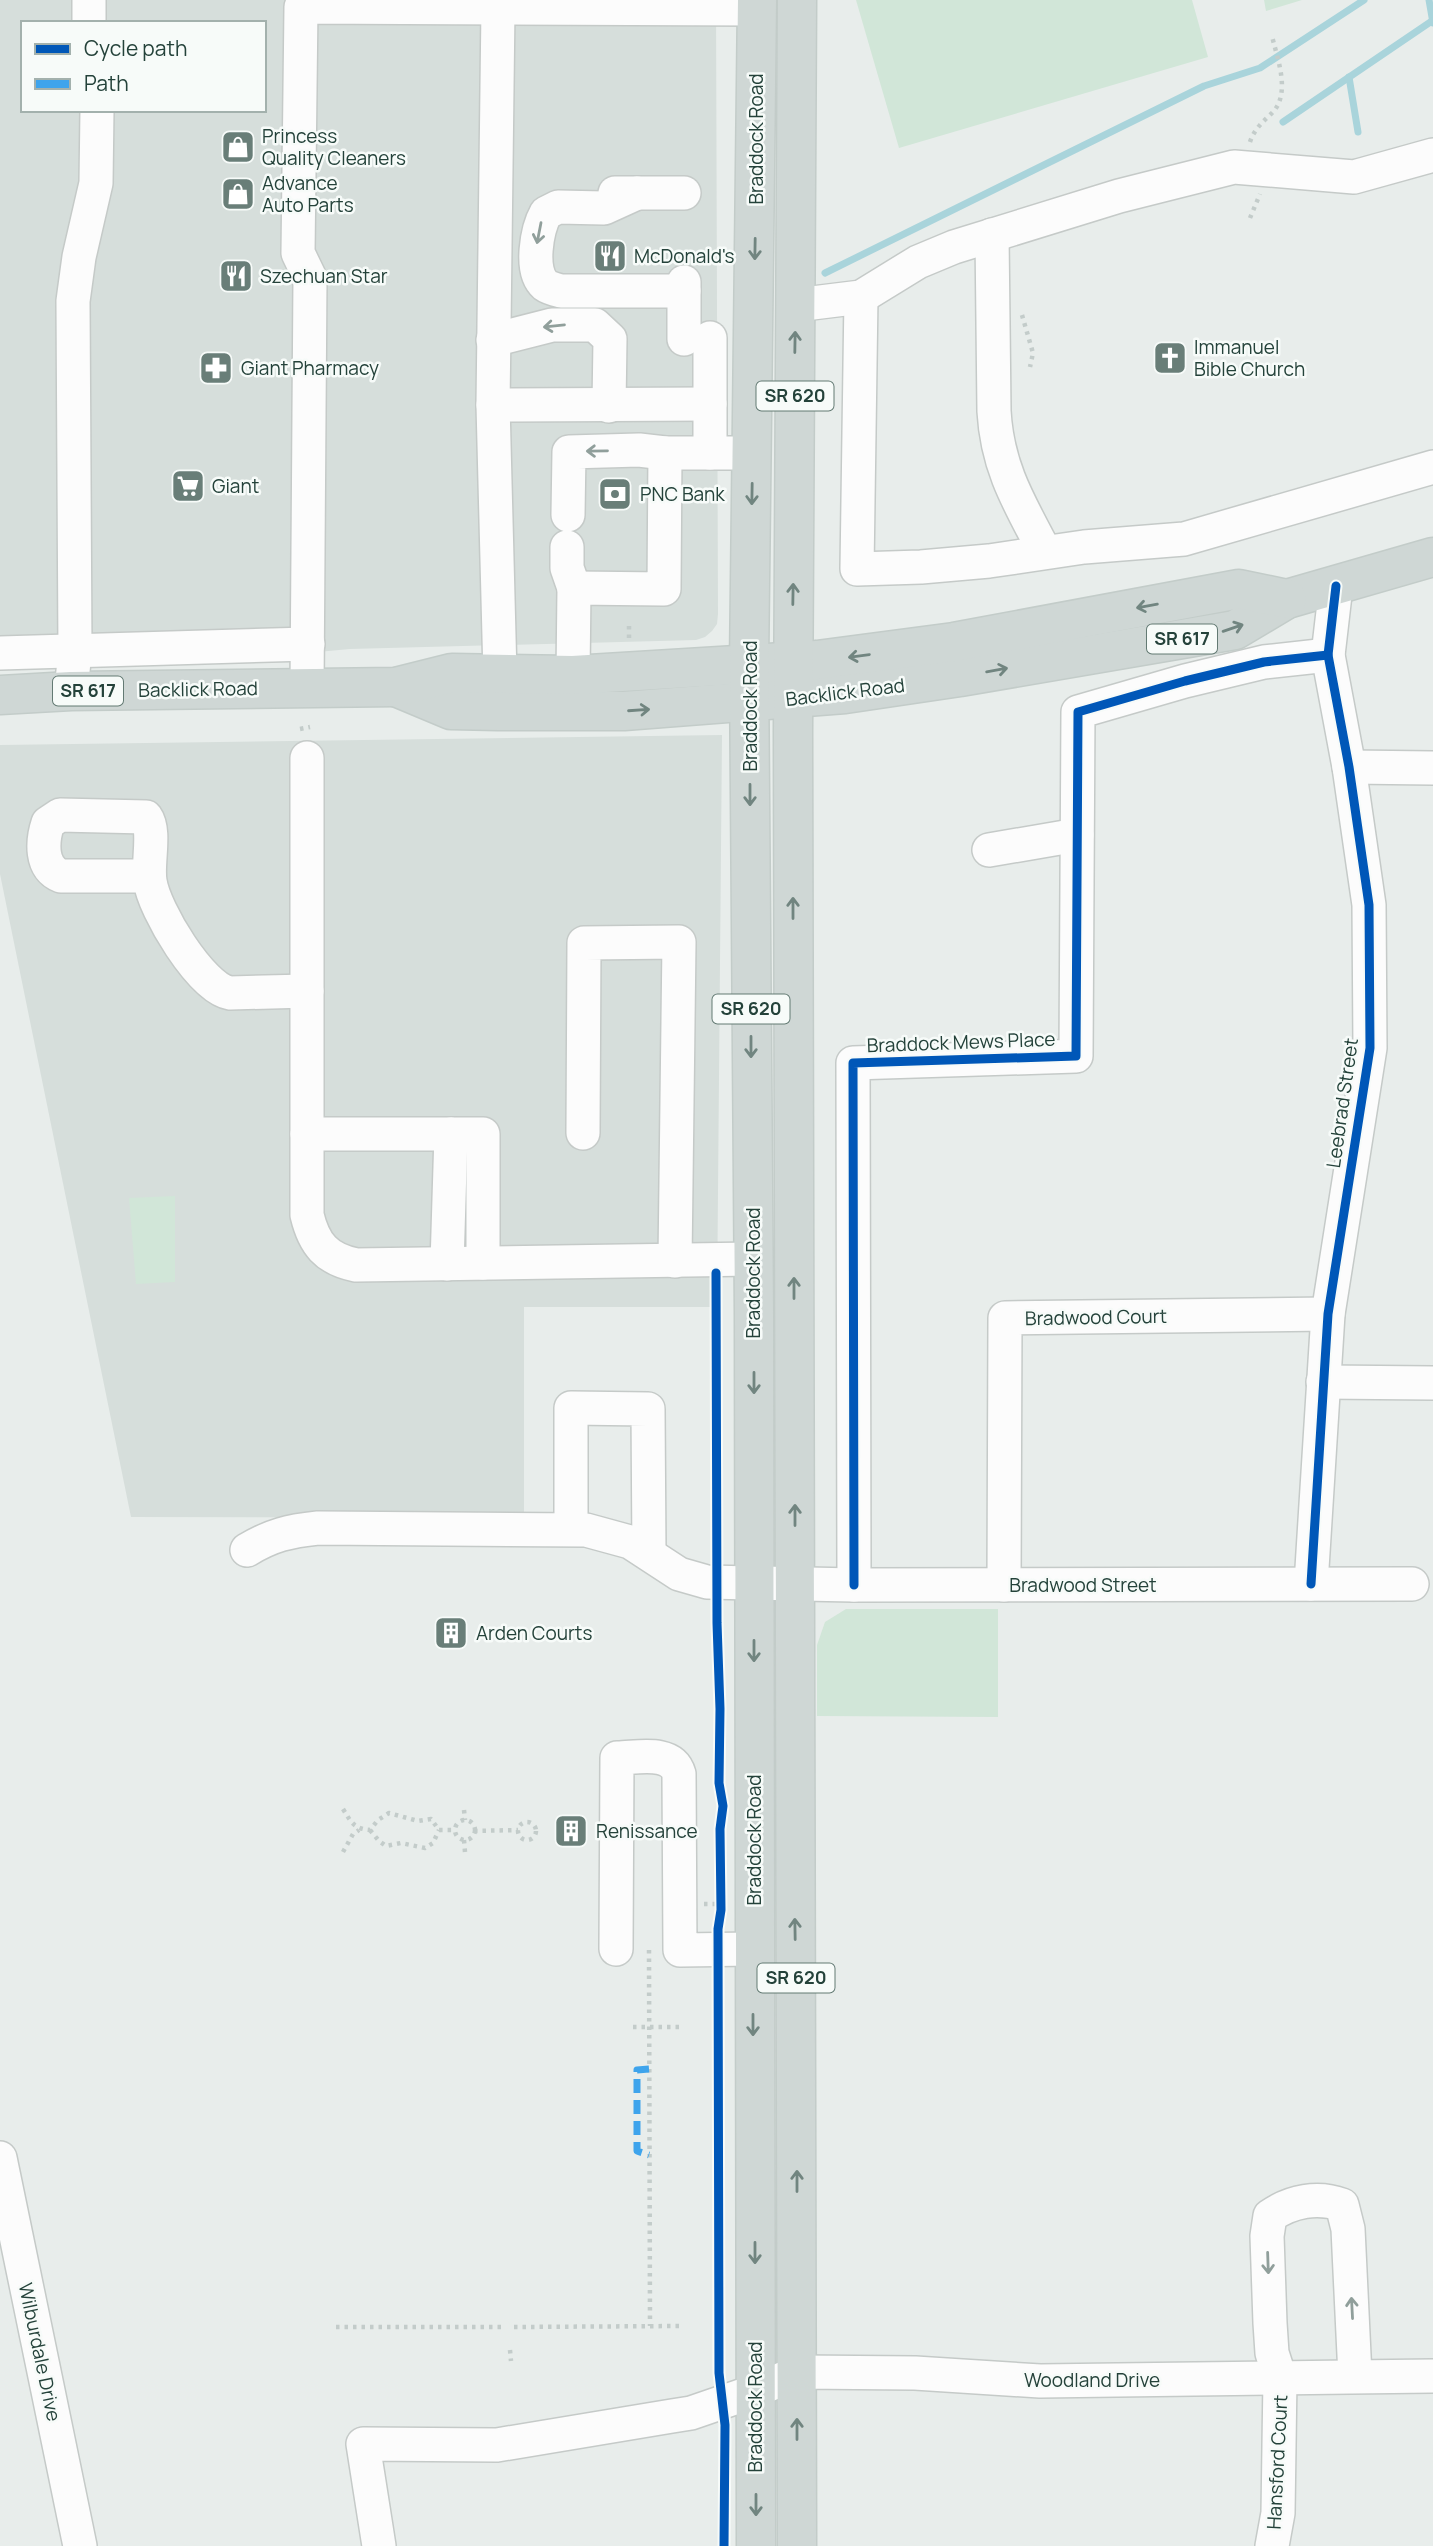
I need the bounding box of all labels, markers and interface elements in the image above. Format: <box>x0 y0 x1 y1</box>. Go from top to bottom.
legend <box>21 21 266 112</box>
text: Cycle path <box>84 34 187 62</box>
text: Path <box>84 69 129 97</box>
street label: Braddock Road <box>743 73 769 205</box>
place label: Princess Quality Cleaners <box>262 123 406 171</box>
shop icon: Princess Quality Cleaners <box>219 128 257 166</box>
place label: Advance Auto Parts <box>262 170 354 218</box>
shop icon: Advance Auto Parts <box>219 175 257 213</box>
one-way arrow <box>532 221 546 244</box>
restaurant icon: McDonald's <box>591 237 629 275</box>
one-way arrow <box>748 237 762 260</box>
place label: McDonald's <box>634 243 735 269</box>
restaurant icon: Szechuan Star <box>217 257 255 295</box>
place label: Szechuan Star <box>260 263 388 289</box>
one-way arrow <box>543 320 566 333</box>
one-way arrow <box>788 331 802 354</box>
place label: Immanuel Bible Church <box>1194 334 1305 382</box>
church icon: Immanuel Bible Church <box>1151 339 1189 377</box>
pharmacy icon: Giant Pharmacy <box>197 349 235 387</box>
place label: Giant Pharmacy <box>241 355 379 381</box>
road number: SR 620 <box>756 382 834 410</box>
one-way arrow <box>586 444 609 458</box>
supermarket icon: Giant <box>169 467 207 505</box>
place label: Giant <box>212 473 259 499</box>
bank icon: PNC Bank <box>596 475 634 513</box>
place label: PNC Bank <box>640 481 725 507</box>
one-way arrow <box>745 483 758 506</box>
one-way arrow <box>786 583 800 606</box>
one-way arrow <box>1136 600 1159 613</box>
one-way arrow <box>1222 621 1243 633</box>
road number: SR 617 <box>1147 624 1217 654</box>
street label: Braddock Road <box>737 640 763 772</box>
one-way arrow <box>848 649 871 662</box>
one-way arrow <box>985 663 1008 677</box>
street label: Backlick Road <box>784 672 906 712</box>
street label: Backlick Road <box>138 675 258 703</box>
road number: SR 617 <box>53 676 123 706</box>
one-way arrow <box>628 703 651 716</box>
one-way arrow <box>743 783 757 806</box>
one-way arrow <box>786 897 800 920</box>
road number: SR 620 <box>712 994 790 1024</box>
street label: Braddock Mews Place <box>866 1026 1056 1058</box>
one-way arrow <box>744 1035 758 1058</box>
street label: Leebrad Street <box>1320 1036 1364 1170</box>
street label: Braddock Road <box>740 1207 766 1339</box>
one-way arrow <box>787 1277 801 1300</box>
street label: Bradwood Court <box>1025 1303 1167 1331</box>
one-way arrow <box>747 1372 761 1395</box>
one-way arrow <box>788 1504 802 1527</box>
street label: Bradwood Street <box>1009 1572 1157 1598</box>
building icon: Arden Courts <box>432 1614 470 1652</box>
place label: Arden Courts <box>476 1620 592 1646</box>
one-way arrow <box>747 1639 761 1662</box>
street label: Braddock Road <box>741 1774 767 1906</box>
building icon: Renissance <box>552 1812 590 1850</box>
place label: Renissance <box>596 1818 698 1844</box>
one-way arrow <box>788 1918 802 1941</box>
road number: SR 620 <box>758 1964 834 1992</box>
one-way arrow <box>746 2014 760 2037</box>
one-way arrow <box>790 2170 804 2193</box>
one-way arrow <box>748 2241 762 2264</box>
one-way arrow <box>1261 2251 1274 2274</box>
street label: Wilburdale Drive <box>13 2280 67 2424</box>
one-way arrow <box>1345 2297 1358 2320</box>
street label: Braddock Road <box>742 2341 768 2473</box>
street label: Woodland Drive <box>1024 2367 1160 2393</box>
street label: Hansford Court <box>1260 2394 1294 2530</box>
one-way arrow <box>790 2418 804 2441</box>
one-way arrow <box>749 2493 763 2516</box>

